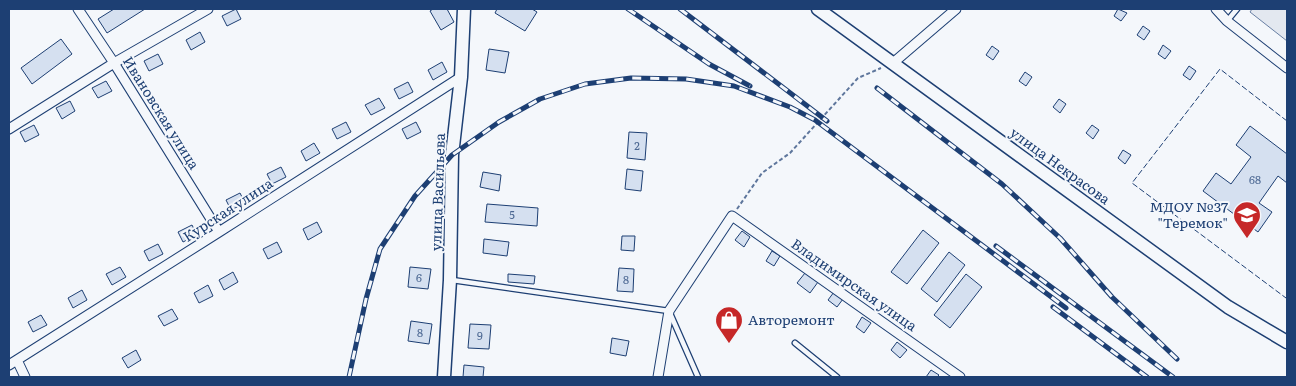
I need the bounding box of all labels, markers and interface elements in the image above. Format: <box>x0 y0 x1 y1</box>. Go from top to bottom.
street label: Ивановская улица <box>119 52 205 173</box>
street label: улица Некрасова <box>1006 122 1115 209</box>
street label: улица Васильева <box>425 132 449 251</box>
house number: 2 <box>634 137 640 153</box>
house number: 68 <box>1249 171 1261 187</box>
street label: Курская улица <box>179 172 277 246</box>
place label: МДОУ №37 "Теремок" <box>1150 196 1228 232</box>
school or university icon: МДОУ №37 "Теремок" <box>1232 200 1262 239</box>
house number: 5 <box>509 206 515 222</box>
street label: Владимирская улица <box>788 233 922 335</box>
house number: 6 <box>416 269 422 285</box>
house number: 8 <box>623 271 629 287</box>
shop icon: Авторемонт <box>714 305 744 344</box>
place label: Авторемонт <box>748 309 835 329</box>
house number: 8 <box>417 324 423 340</box>
house number: 9 <box>477 327 483 343</box>

